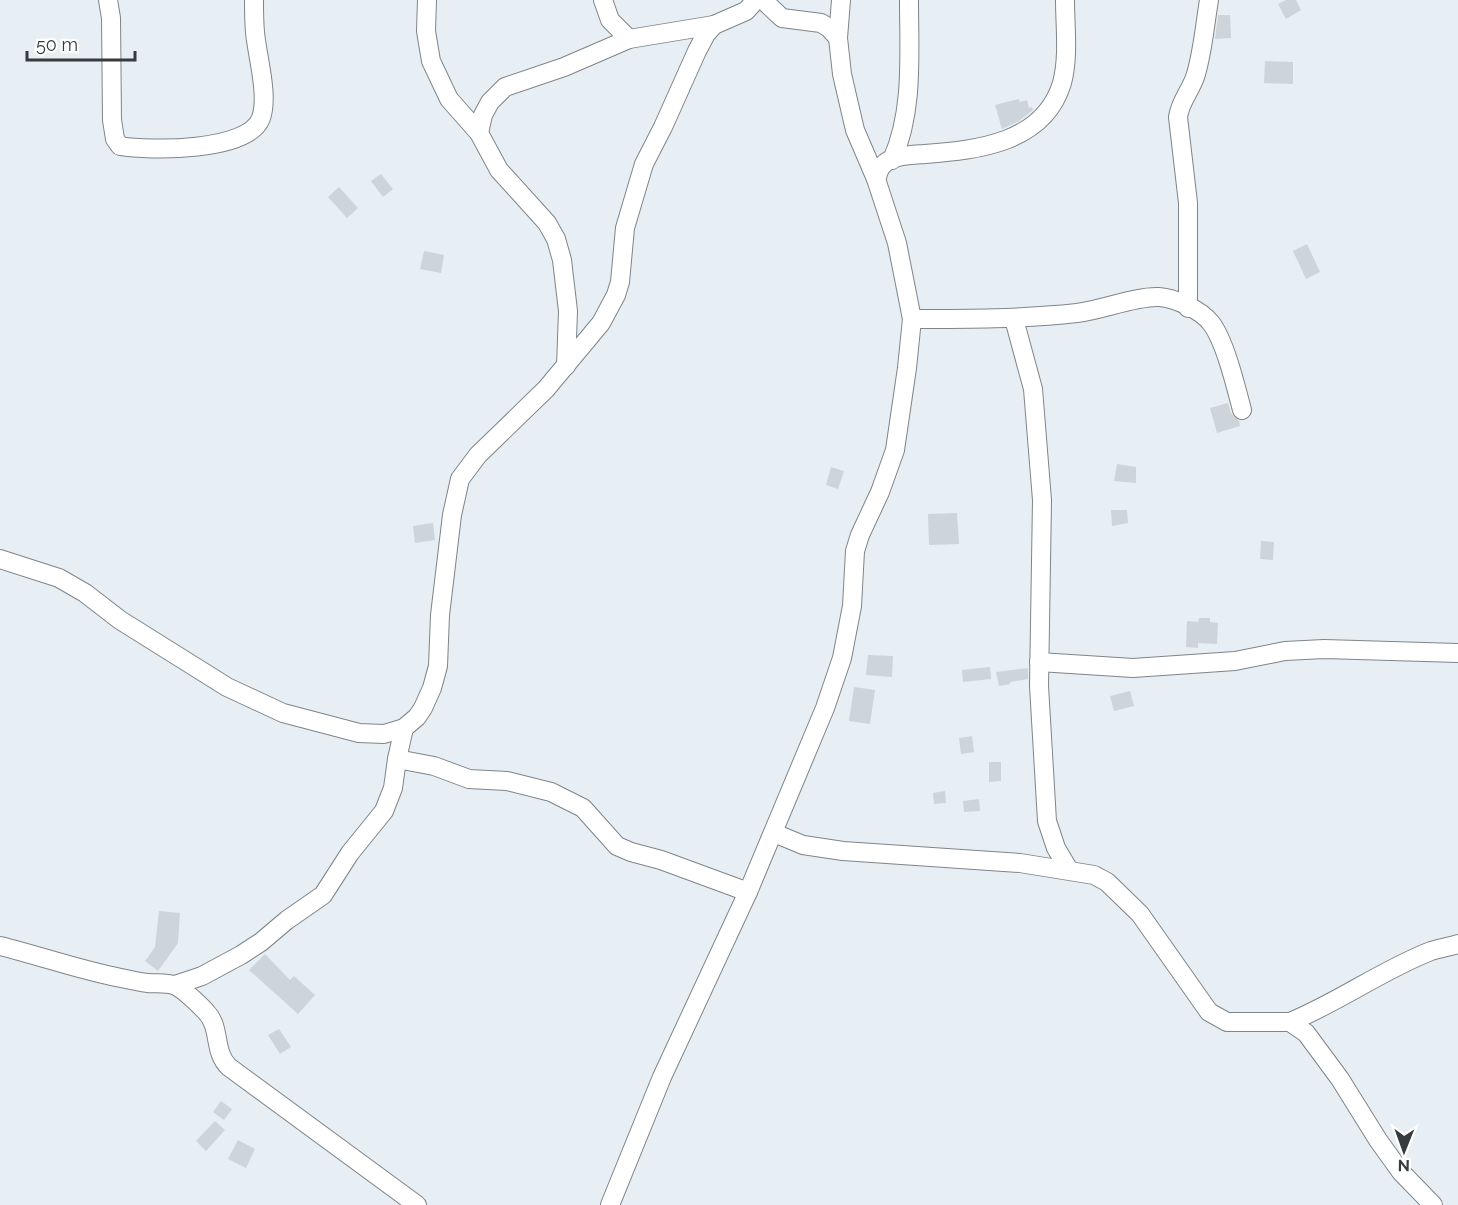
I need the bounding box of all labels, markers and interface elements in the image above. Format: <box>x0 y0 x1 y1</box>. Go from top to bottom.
scale bar <box>27 24 135 62</box>
text: 50 m <box>36 34 78 55</box>
north arrow <box>1374 1121 1434 1181</box>
text: N <box>1397 1156 1410 1175</box>

